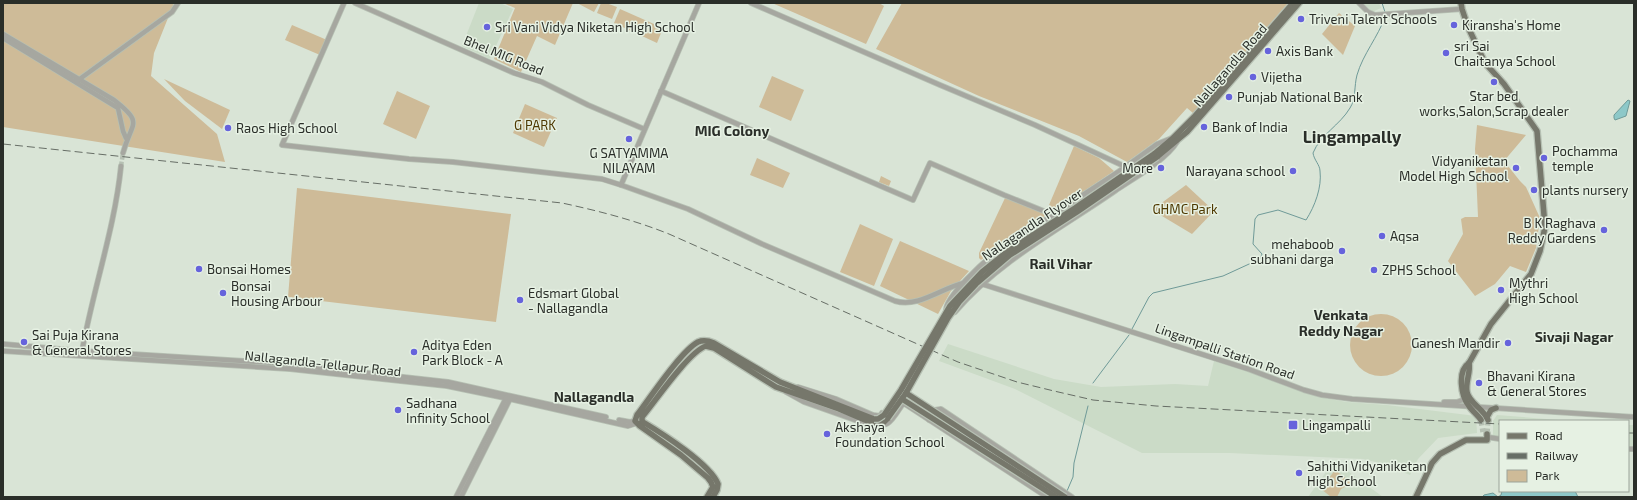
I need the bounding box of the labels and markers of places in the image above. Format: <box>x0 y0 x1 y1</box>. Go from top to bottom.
place label: Triveni Talent Schools <box>1309 11 1437 27</box>
marker: Triveni Talent Schools <box>1296 14 1306 24</box>
place label: Kiransha's Home <box>1462 17 1561 33</box>
place label: Sri Vani Vidya Niketan High School <box>495 19 695 35</box>
marker: Kiransha's Home <box>1449 20 1459 30</box>
marker: Sri Vani Vidya Niketan High School <box>482 22 492 32</box>
place label: sri Sai Chaitanya School <box>1454 38 1556 69</box>
place label: Axis Bank <box>1276 43 1333 59</box>
marker: Axis Bank <box>1263 46 1273 56</box>
marker: sri Sai Chaitanya School <box>1441 48 1451 58</box>
place label: Vijetha <box>1261 69 1302 85</box>
marker: Vijetha <box>1248 72 1258 82</box>
marker: Star bed works,Salon,Scrap dealer <box>1489 77 1499 87</box>
place label: Star bed works,Salon,Scrap dealer <box>1419 88 1569 119</box>
place label: Punjab National Bank <box>1237 89 1363 105</box>
marker: Punjab National Bank <box>1224 92 1234 102</box>
place label: Bank of India <box>1212 119 1288 135</box>
place label: Raos High School <box>236 120 338 136</box>
marker: Bank of India <box>1199 122 1209 132</box>
marker: Raos High School <box>223 123 233 133</box>
marker: G SATYAMMA NILAYAM <box>624 134 634 144</box>
place label: Pochamma temple <box>1552 143 1618 174</box>
place label: G SATYAMMA NILAYAM <box>590 145 668 176</box>
place label: Vidyaniketan Model High School <box>1399 153 1508 184</box>
marker: Pochamma temple <box>1539 153 1549 163</box>
place label: More <box>1122 160 1153 176</box>
marker: More <box>1156 163 1166 173</box>
place label: Narayana school <box>1186 163 1285 179</box>
marker: Vidyaniketan Model High School <box>1511 163 1521 173</box>
marker: Narayana school <box>1288 166 1298 176</box>
place label: plants nursery <box>1542 182 1629 198</box>
marker: plants nursery <box>1529 185 1539 195</box>
place label: B K Raghava Reddy Gardens <box>1508 215 1596 246</box>
marker: B K Raghava Reddy Gardens <box>1599 225 1609 235</box>
place label: Aqsa <box>1390 228 1419 244</box>
marker: Aqsa <box>1377 231 1387 241</box>
place label: mehaboob subhani darga <box>1250 236 1334 267</box>
marker: mehaboob subhani darga <box>1337 246 1347 256</box>
place label: Bonsai Homes <box>207 261 291 277</box>
place label: ZPHS School <box>1382 262 1456 278</box>
marker: Bonsai Homes <box>194 264 204 274</box>
marker: ZPHS School <box>1369 265 1379 275</box>
place label: Mythri High School <box>1509 275 1579 306</box>
place label: Bonsai Housing Arbour <box>231 278 322 309</box>
place label: Edsmart Global - Nallagandla <box>528 285 619 316</box>
marker: Mythri High School <box>1496 285 1506 295</box>
marker: Bonsai Housing Arbour <box>218 288 228 298</box>
marker: Edsmart Global - Nallagandla <box>515 295 525 305</box>
place label: Sai Puja Kirana & General Stores <box>32 327 132 358</box>
place label: Ganesh Mandir <box>1411 335 1500 351</box>
marker: Sai Puja Kirana & General Stores <box>19 337 29 347</box>
place label: Aditya Eden Park Block - A <box>422 337 503 368</box>
marker: Ganesh Mandir <box>1503 338 1513 348</box>
marker: Aditya Eden Park Block - A <box>409 347 419 357</box>
place label: Bhavani Kirana & General Stores <box>1487 368 1587 399</box>
marker: Bhavani Kirana & General Stores <box>1474 378 1484 388</box>
place label: Sadhana Infinity School <box>406 395 490 426</box>
marker: Sadhana Infinity School <box>393 405 403 415</box>
place label: Lingampalli <box>1302 417 1371 433</box>
place label: Akshaya Foundation School <box>835 419 945 450</box>
marker: Lingampalli <box>1287 419 1299 431</box>
marker: Akshaya Foundation School <box>822 429 832 439</box>
place label: Sahithi Vidyaniketan High School <box>1307 458 1427 489</box>
marker: Sahithi Vidyaniketan High School <box>1294 468 1304 478</box>

